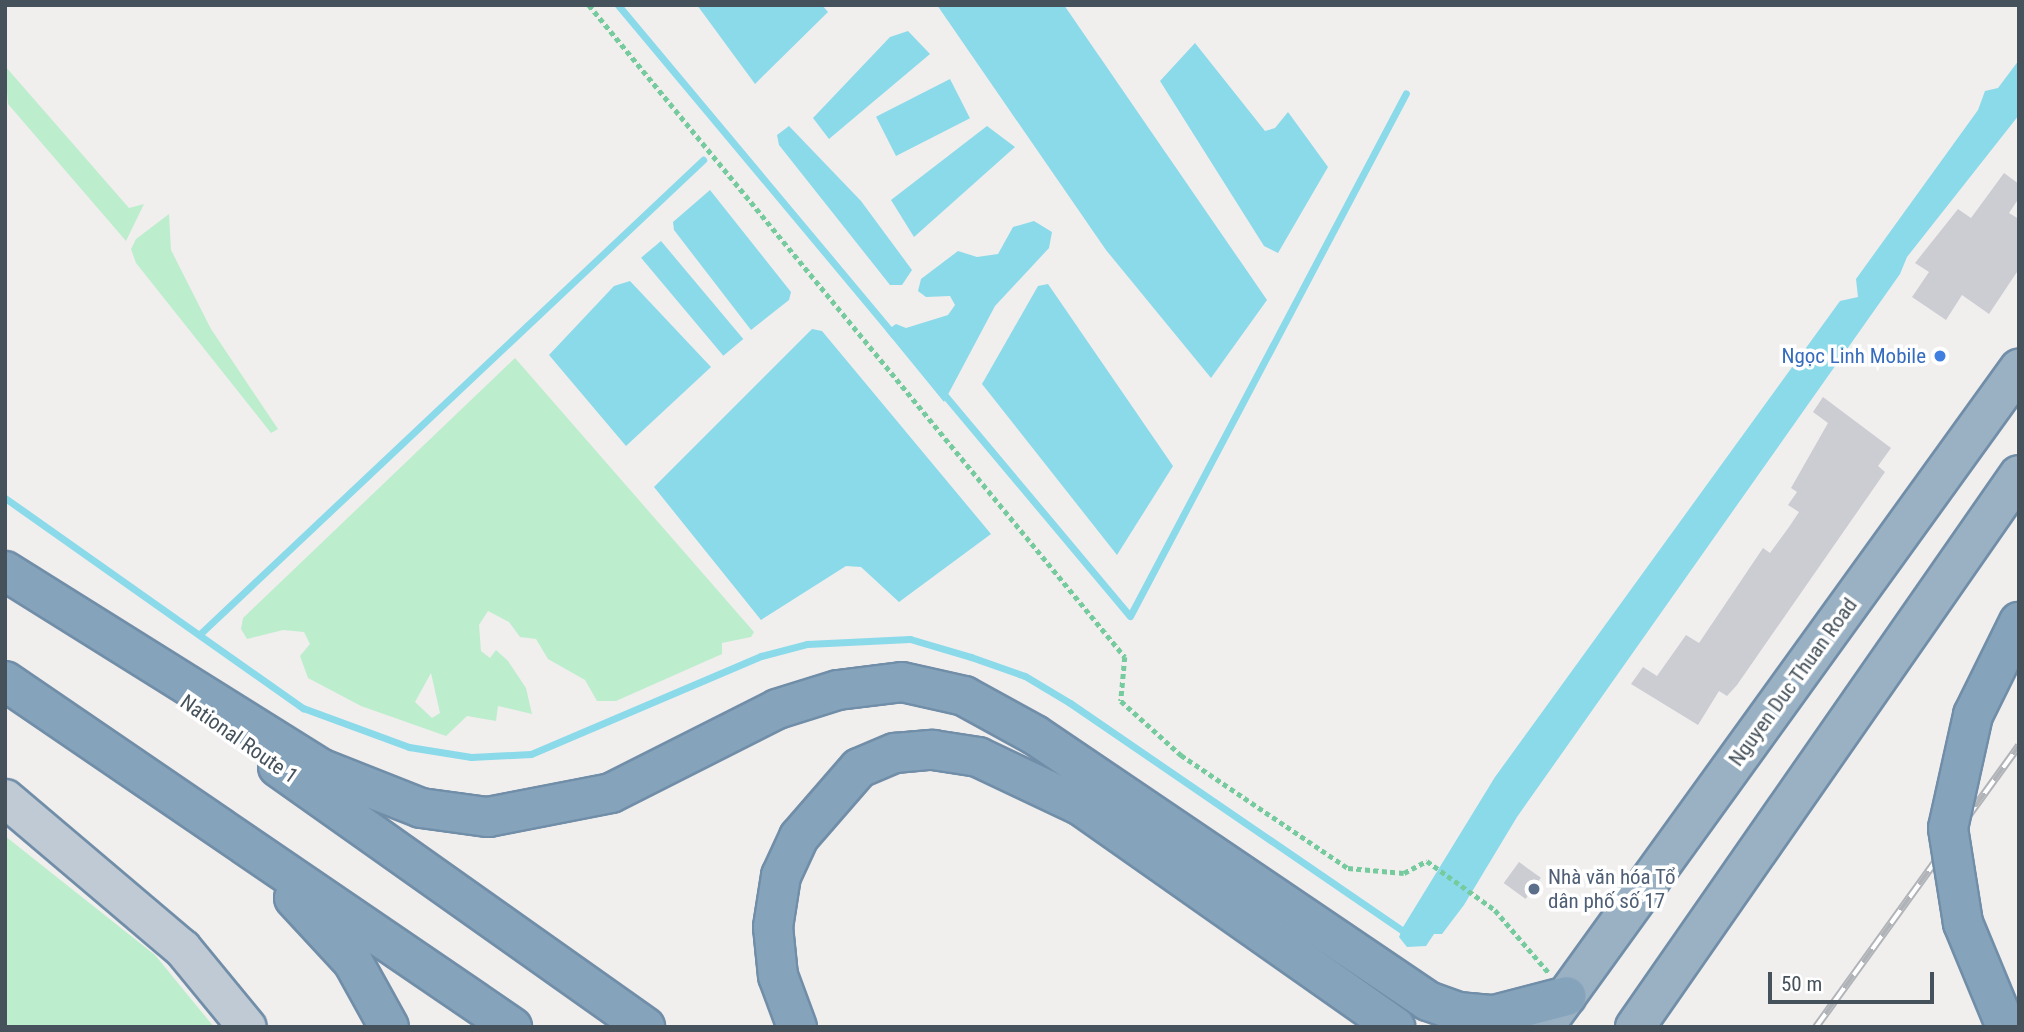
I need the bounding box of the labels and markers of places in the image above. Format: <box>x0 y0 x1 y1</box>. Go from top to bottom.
place label: Ngọc Linh Mobile <box>1781 343 1926 369</box>
marker: Ngọc Linh Mobile <box>1932 348 1948 364</box>
place label: Nhà văn hóa Tổ dân phố số 17 <box>1548 864 1676 914</box>
marker: Nhà văn hóa Tổ dân phố số 17 <box>1526 881 1542 897</box>

